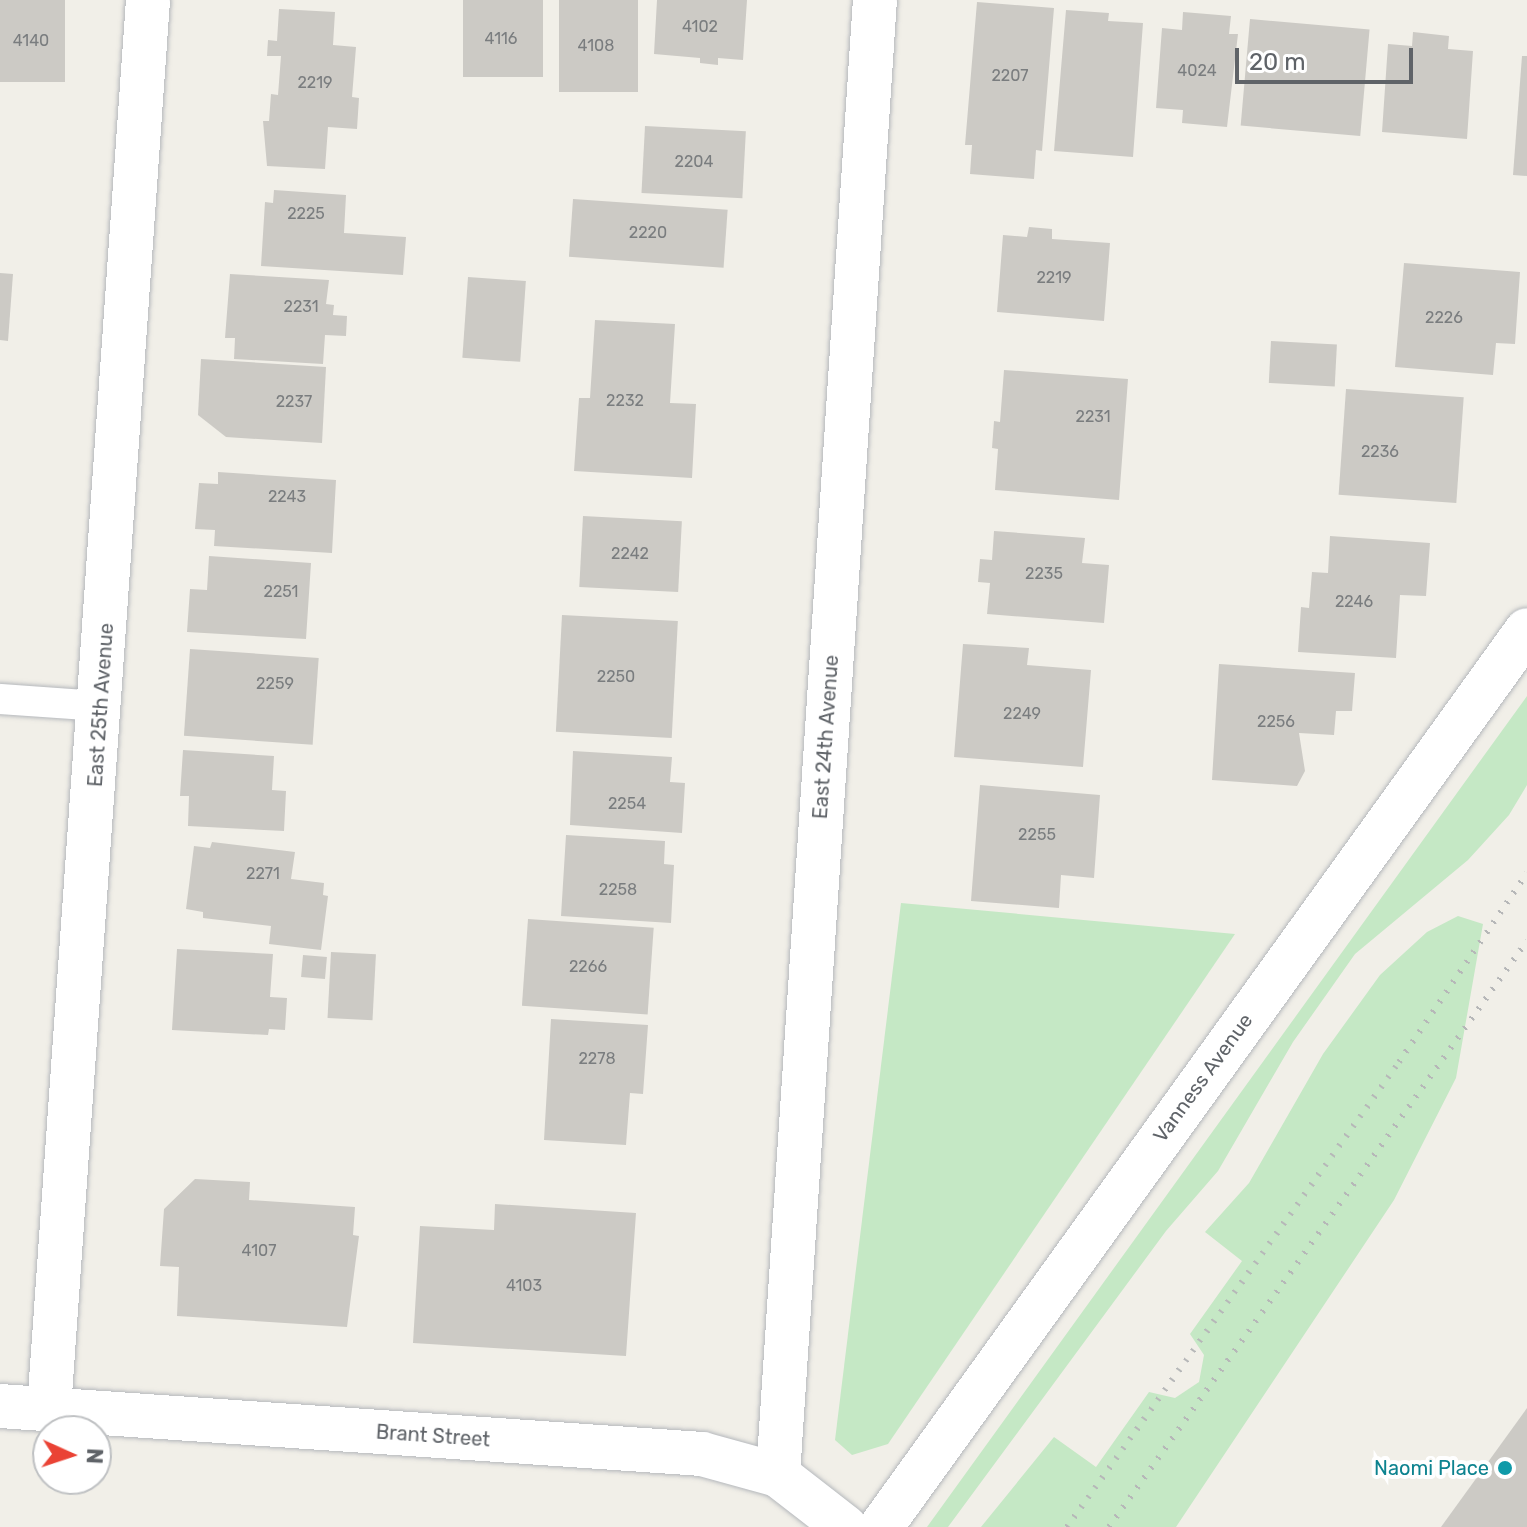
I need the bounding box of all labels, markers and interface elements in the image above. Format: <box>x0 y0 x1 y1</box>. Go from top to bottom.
house number: 4102 <box>682 17 718 37</box>
house number: 4116 <box>485 29 517 49</box>
house number: 4140 <box>13 31 49 51</box>
scale bar <box>1239 32 1417 82</box>
house number: 4108 <box>578 36 614 56</box>
text: 20 m <box>1249 48 1306 76</box>
house number: 4024 <box>1177 61 1217 81</box>
house number: 2207 <box>991 66 1029 86</box>
house number: 2219 <box>297 73 333 93</box>
house number: 2204 <box>675 152 713 172</box>
house number: 2225 <box>287 204 325 224</box>
house number: 2220 <box>629 223 667 243</box>
house number: 2219 <box>1036 268 1072 288</box>
house number: 2231 <box>284 297 318 317</box>
house number: 2226 <box>1425 308 1463 328</box>
house number: 2232 <box>606 391 644 411</box>
house number: 2237 <box>276 392 312 412</box>
house number: 2231 <box>1076 407 1110 427</box>
house number: 2236 <box>1361 442 1399 462</box>
house number: 2243 <box>268 487 306 507</box>
house number: 2242 <box>611 544 649 564</box>
house number: 2235 <box>1025 564 1063 584</box>
house number: 2251 <box>264 582 298 602</box>
house number: 2246 <box>1335 592 1373 612</box>
street label: East 25th Avenue <box>83 622 119 788</box>
street label: East 24th Avenue <box>808 654 844 820</box>
house number: 2250 <box>597 667 635 687</box>
house number: 2259 <box>256 674 294 694</box>
house number: 2249 <box>1003 704 1041 724</box>
house number: 2256 <box>1257 712 1295 732</box>
house number: 2254 <box>608 794 646 814</box>
house number: 2255 <box>1018 825 1056 845</box>
house number: 2271 <box>246 864 280 884</box>
house number: 2258 <box>599 880 637 900</box>
house number: 2266 <box>569 957 607 977</box>
street label: Vanness Avenue <box>1148 1009 1258 1147</box>
house number: 2278 <box>578 1049 616 1069</box>
house number: 4107 <box>242 1241 276 1261</box>
house number: 4103 <box>506 1276 542 1296</box>
north arrow <box>32 1415 112 1495</box>
street label: Brant Street <box>375 1420 491 1452</box>
text: N <box>81 1448 108 1465</box>
place label: Naomi Place <box>1374 1456 1489 1480</box>
marker: Naomi Place <box>1496 1459 1514 1477</box>

